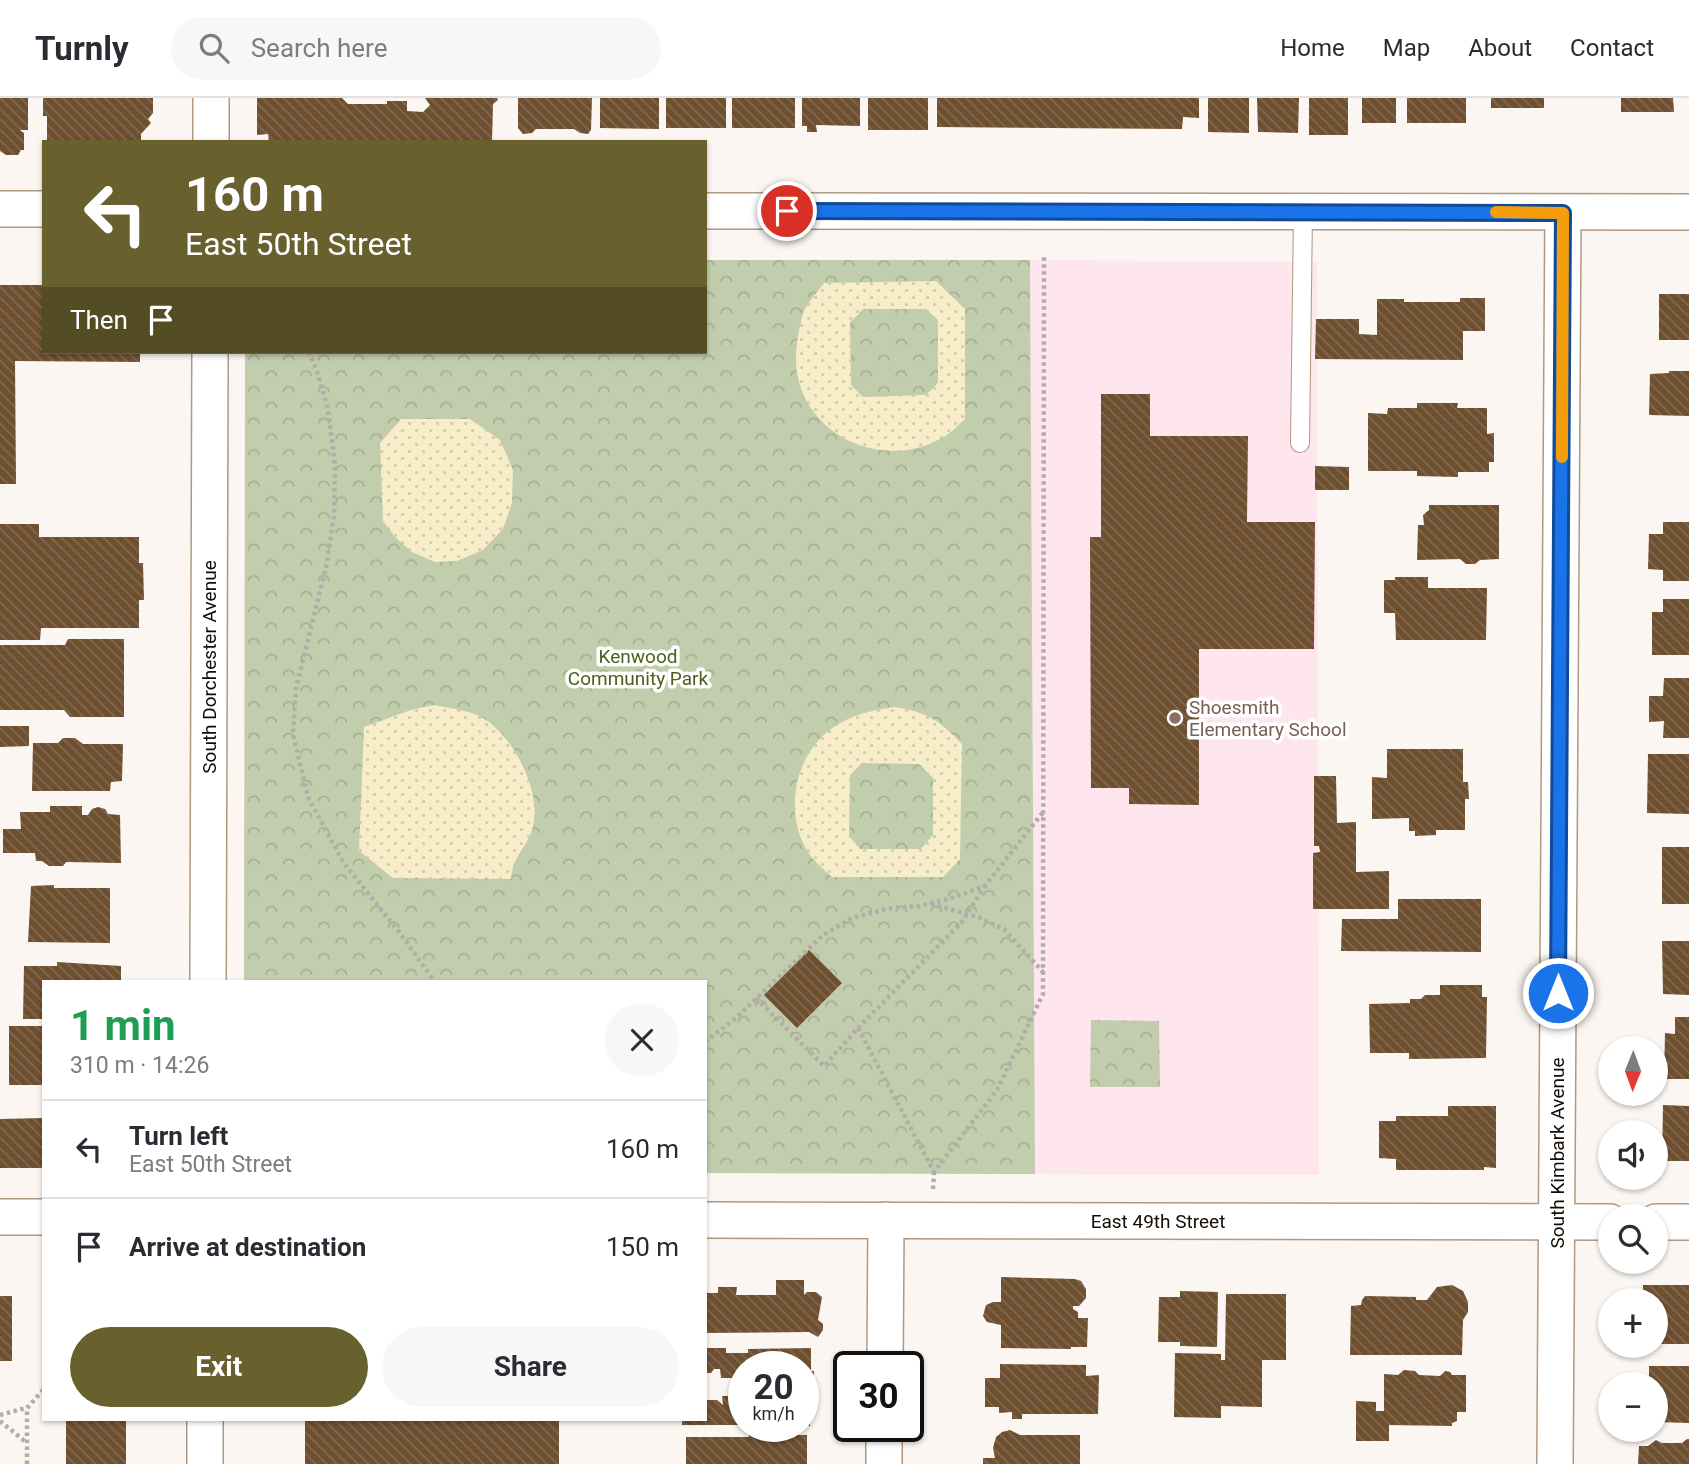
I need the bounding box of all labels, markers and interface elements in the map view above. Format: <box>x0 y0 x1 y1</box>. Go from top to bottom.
search box <box>171 17 661 80</box>
text: Turnly <box>35 29 129 68</box>
icon: search <box>195 29 233 67</box>
text: Search here <box>251 33 387 63</box>
text: Home <box>1280 34 1345 62</box>
text: Map <box>1383 34 1430 62</box>
text: About <box>1468 34 1532 62</box>
text: Contact <box>1570 34 1654 62</box>
text: 160 m <box>185 166 324 223</box>
icon: left <box>70 168 161 259</box>
pin <box>757 181 817 241</box>
icon: arrive <box>768 192 806 230</box>
text: East 50th Street <box>185 225 412 263</box>
icon: arrive <box>142 301 180 339</box>
text: Then <box>70 305 128 335</box>
street label: South Dorchester Avenue <box>198 560 221 774</box>
park label: Kenwood Community Park <box>568 645 709 690</box>
place label: Shoesmith Elementary School <box>1189 696 1347 741</box>
marker: Shoesmith Elementary School <box>1167 710 1183 726</box>
position arrow <box>1521 956 1595 1030</box>
text: 1 min <box>70 1001 176 1050</box>
button: close <box>605 1003 679 1077</box>
north arrow <box>1598 1036 1668 1106</box>
map controls <box>1598 1036 1668 1442</box>
text: 310 m · 14:26 <box>70 1052 209 1079</box>
street label: South Kimbark Avenue <box>1546 1057 1569 1249</box>
button: sound <box>1598 1120 1668 1190</box>
text: Turn left <box>129 1121 228 1151</box>
icon: left <box>70 1130 108 1168</box>
text: 160 m <box>606 1134 679 1164</box>
text: East 50th Street <box>129 1151 292 1178</box>
button: search <box>1598 1204 1668 1274</box>
street label: East 49th Street <box>1091 1210 1225 1233</box>
icon: arrive <box>70 1228 108 1266</box>
text: Arrive at destination <box>129 1232 366 1262</box>
text: 150 m <box>606 1232 679 1262</box>
button: + <box>1598 1288 1668 1358</box>
button: Exit <box>70 1327 368 1407</box>
button: Share <box>382 1327 679 1407</box>
speed limit sign: 30 <box>833 1351 924 1442</box>
text: 20 <box>753 1367 794 1408</box>
button: − <box>1598 1372 1668 1442</box>
text: km/h <box>752 1403 795 1424</box>

